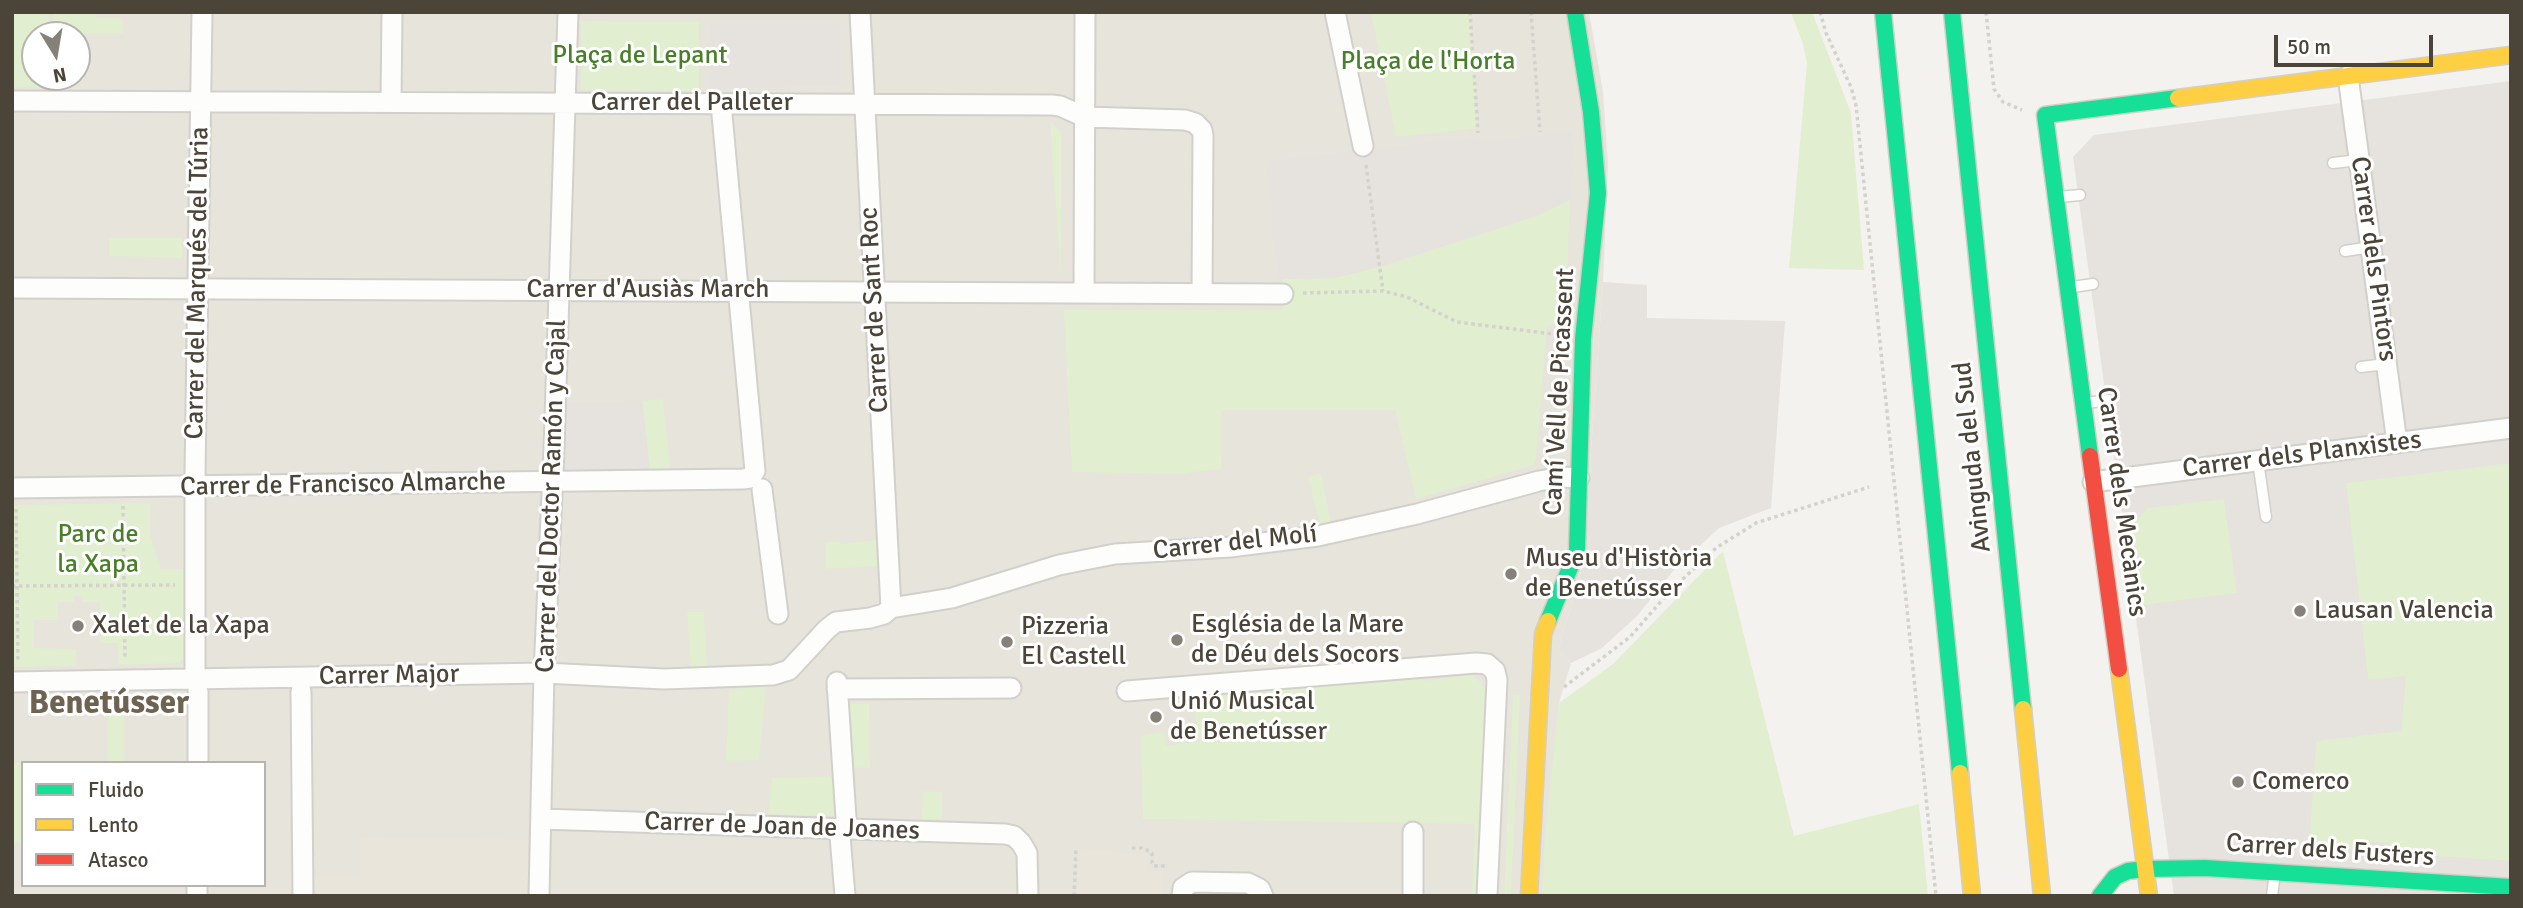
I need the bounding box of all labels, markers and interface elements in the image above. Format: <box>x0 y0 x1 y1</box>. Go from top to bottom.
north arrow <box>21 21 91 91</box>
scale bar <box>2278 21 2437 65</box>
text: 50 m <box>2287 34 2331 60</box>
park label: Plaça de Lepant <box>552 40 728 72</box>
park label: Plaça de l'Horta <box>1341 46 1515 78</box>
text: N <box>51 62 68 88</box>
street label: Carrer del Palleter <box>591 87 793 119</box>
street label: Carrer del Marqués del Túria <box>180 126 216 440</box>
street label: Carrer dels Pintors <box>2343 155 2403 363</box>
street label: Carrer de Sant Roc <box>854 206 896 414</box>
street label: Camí Vell de Picassent <box>1538 267 1582 517</box>
street label: Carrer d'Ausiàs March <box>526 274 770 306</box>
street label: Carrer del Doctor Ramón y Cajal <box>530 319 574 673</box>
street label: Avinguda del Sud <box>1947 360 1999 554</box>
street label: Carrer dels Mecànics <box>2089 385 2153 619</box>
street label: Carrer dels Planxistes <box>2181 425 2423 485</box>
street label: Carrer de Francisco Almarche <box>180 467 506 503</box>
park label: Parc de la Xapa <box>57 519 139 580</box>
street label: Carrer del Molí <box>1151 519 1319 567</box>
place label: Museu d'Història de Benetússer <box>1525 543 1712 604</box>
marker: Museu d'Història de Benetússer <box>1503 566 1519 582</box>
place label: Lausan Valencia <box>2314 595 2494 627</box>
marker: Lausan Valencia <box>2292 603 2308 619</box>
place label: Església de la Mare de Déu dels Socors <box>1191 609 1404 670</box>
place label: Xalet de la Xapa <box>92 610 270 642</box>
place label: Pizzeria El Castell <box>1021 611 1126 672</box>
marker: Xalet de la Xapa <box>70 618 86 634</box>
marker: Església de la Mare de Déu dels Socors <box>1169 632 1185 648</box>
marker: Pizzeria El Castell <box>999 634 1015 650</box>
street label: Carrer Major <box>319 659 459 693</box>
district label: Benetússer <box>29 684 189 724</box>
place label: Unió Musical de Benetússer <box>1170 686 1327 748</box>
marker: Unió Musical de Benetússer <box>1148 709 1164 725</box>
legend <box>21 761 266 887</box>
place label: Comerco <box>2252 766 2349 798</box>
marker: Comerco <box>2230 774 2246 790</box>
text: Fluido <box>88 777 144 803</box>
street label: Carrer de Joan de Joanes <box>644 807 920 847</box>
text: Lento <box>88 812 138 838</box>
street label: Carrer dels Fusters <box>2225 828 2435 874</box>
text: Atasco <box>88 847 148 873</box>

